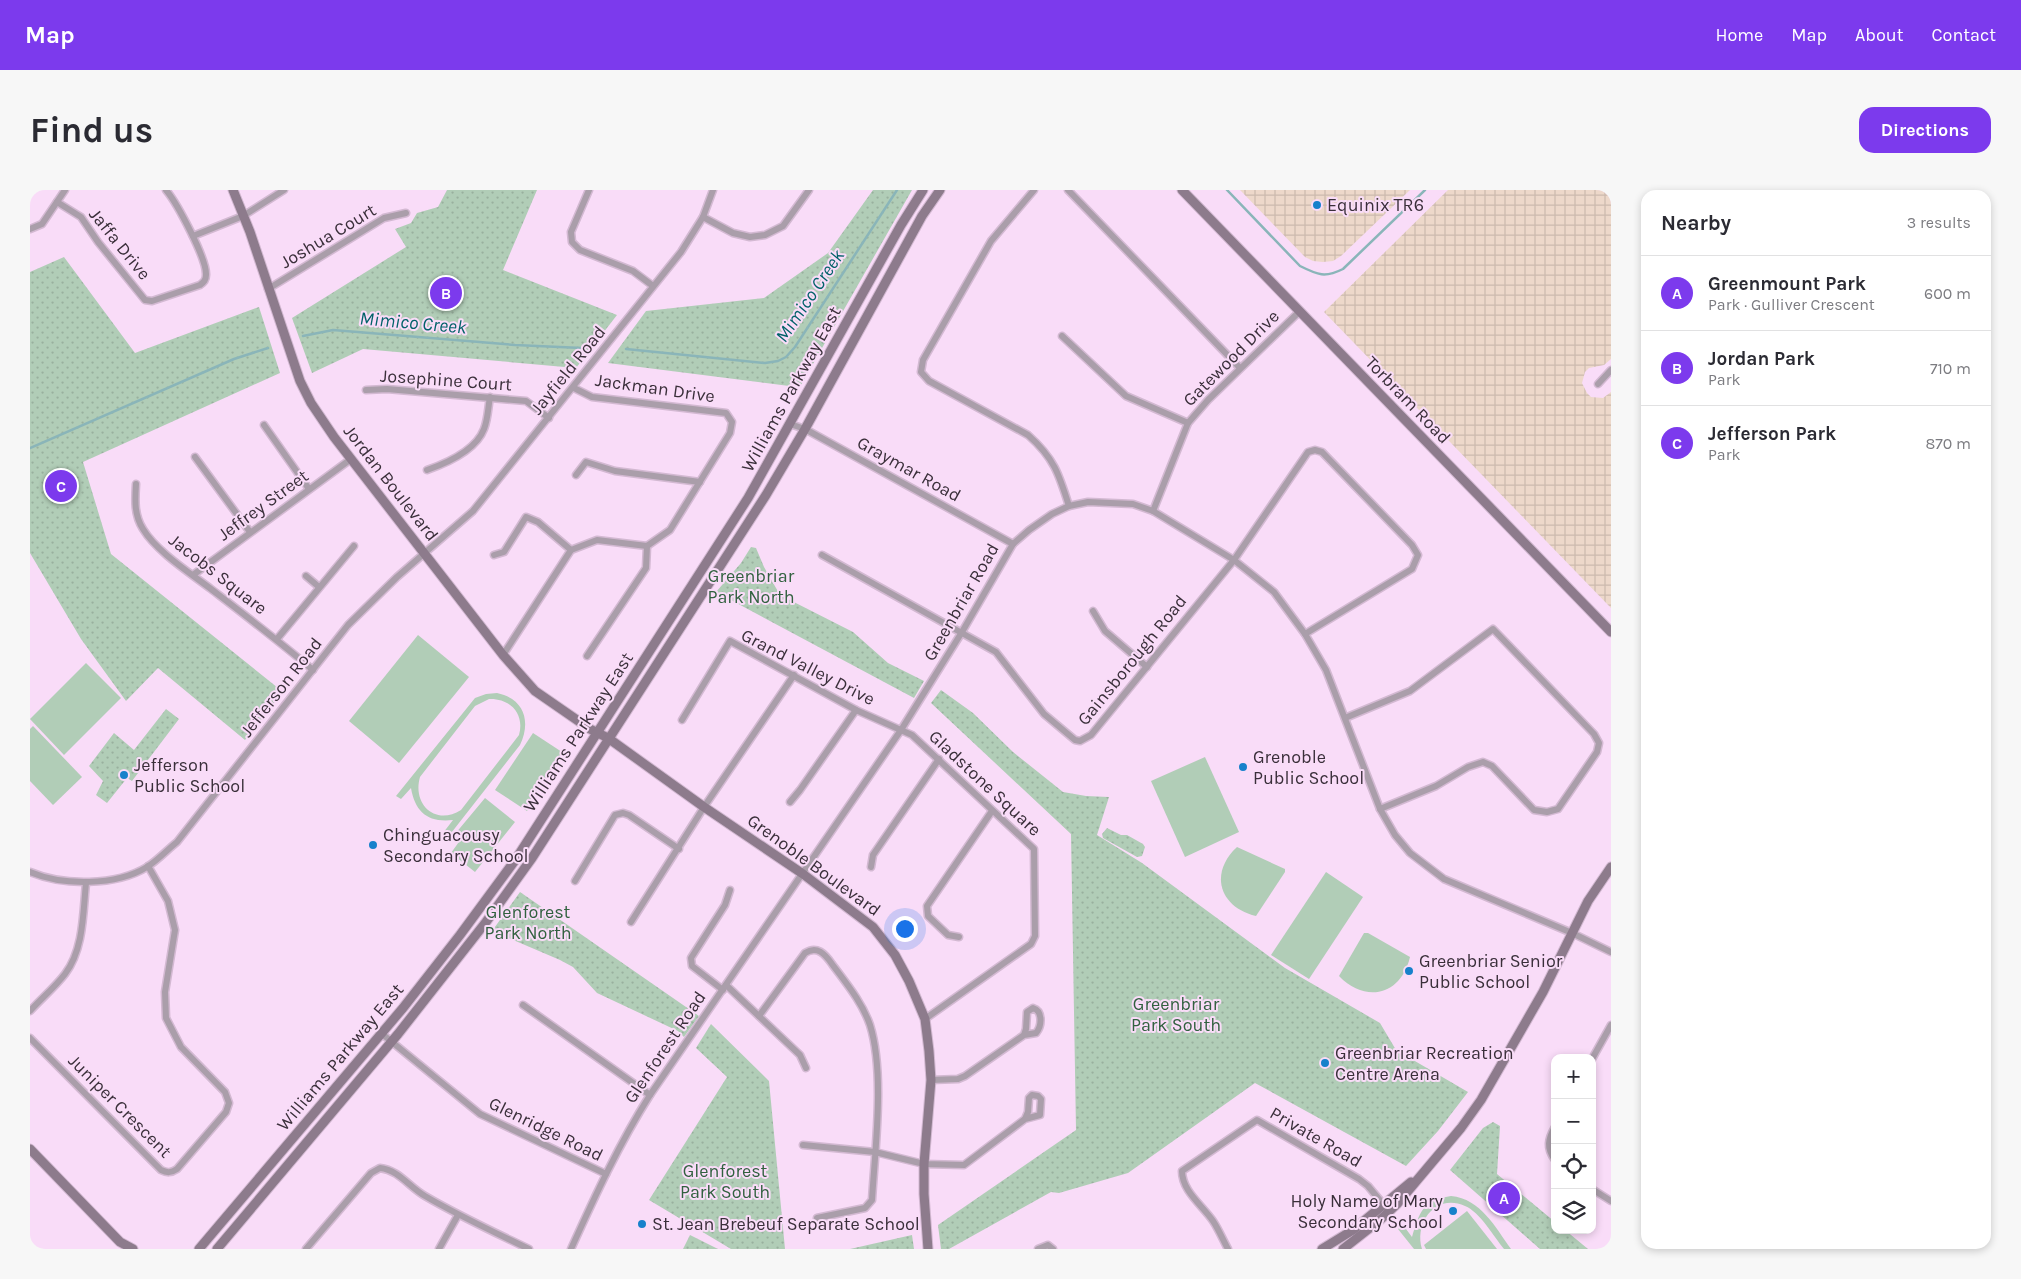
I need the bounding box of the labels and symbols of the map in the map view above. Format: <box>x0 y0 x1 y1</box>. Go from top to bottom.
place label: Equinix TR6 <box>1327 194 1424 216</box>
street label: Joshua Court <box>276 199 380 273</box>
marker: Equinix TR6 <box>1311 199 1323 211</box>
street label: Jaffa Drive <box>84 204 156 284</box>
water label: Mimico Creek <box>771 245 849 347</box>
pin: B <box>430 274 462 312</box>
street label: Williams Parkway East <box>736 302 846 476</box>
street label: Gatewood Drive <box>1178 305 1284 411</box>
water label: Mimico Creek <box>359 307 468 339</box>
street label: Jayfield Road <box>526 321 610 419</box>
street label: Torbram Road <box>1361 352 1455 448</box>
street label: Josephine Court <box>379 364 513 396</box>
street label: Jackman Drive <box>594 369 716 407</box>
street label: Jordan Boulevard <box>339 420 443 546</box>
street label: Graymar Road <box>853 431 965 507</box>
street label: Jeffrey Street <box>213 465 313 545</box>
pin: C <box>45 467 77 505</box>
street label: Jacobs Square <box>164 529 272 619</box>
street label: Greenbriar Road <box>918 539 1004 665</box>
park label: Greenbriar Park North <box>707 565 795 608</box>
street label: Gainsborough Road <box>1073 590 1191 730</box>
street label: Grand Valley Drive <box>737 624 879 710</box>
street label: Jefferson Road <box>235 633 327 741</box>
street label: Williams Parkway East <box>518 648 638 816</box>
street label: Gladstone Square <box>924 725 1046 841</box>
place label: Grenoble Public School <box>1253 746 1364 789</box>
place label: Jefferson Public School <box>134 754 245 797</box>
marker: Grenoble Public School <box>1237 761 1249 773</box>
marker: Jefferson Public School <box>118 769 130 781</box>
street label: Grenoble Boulevard <box>743 809 885 921</box>
place label: Chinguacousy Secondary School <box>383 824 529 867</box>
marker: Chinguacousy Secondary School <box>367 839 379 851</box>
park label: Glenforest Park North <box>484 901 572 944</box>
your location <box>892 916 918 942</box>
place label: Greenbriar Senior Public School <box>1419 950 1563 993</box>
marker: Greenbriar Senior Public School <box>1403 965 1415 977</box>
street label: Williams Parkway East <box>272 979 408 1135</box>
street label: Glenforest Road <box>619 987 711 1107</box>
park label: Greenbriar Park South <box>1131 993 1221 1036</box>
place label: Greenbriar Recreation Centre Arena <box>1335 1042 1514 1085</box>
street label: Juniper Crescent <box>64 1050 176 1162</box>
marker: Greenbriar Recreation Centre Arena <box>1319 1057 1331 1069</box>
street label: Glenridge Road <box>485 1092 607 1166</box>
street label: Private Road <box>1266 1102 1366 1172</box>
park label: Glenforest Park South <box>680 1160 770 1203</box>
pin: A <box>1488 1179 1520 1217</box>
place label: Holy Name of Mary Secondary School <box>1291 1190 1444 1233</box>
marker: Holy Name of Mary Secondary School <box>1447 1205 1459 1217</box>
place label: St. Jean Brebeuf Separate School <box>652 1213 920 1235</box>
marker: St. Jean Brebeuf Separate School <box>636 1218 648 1230</box>

